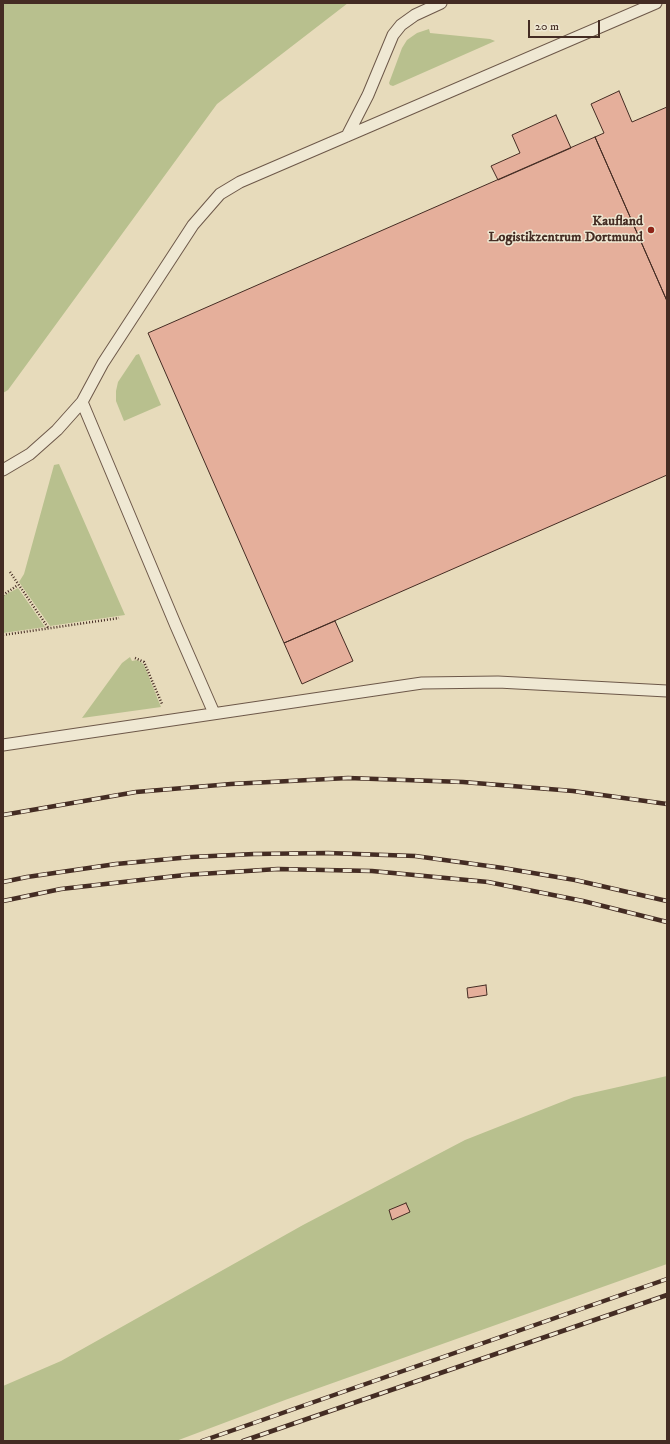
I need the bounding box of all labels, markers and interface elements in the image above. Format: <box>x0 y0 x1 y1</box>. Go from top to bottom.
scale bar <box>530 12 602 38</box>
text: 20 m <box>535 19 559 34</box>
place label: Kaufland Logistikzentrum Dortmund <box>489 214 643 246</box>
marker: Kaufland Logistikzentrum Dortmund <box>646 225 656 235</box>

